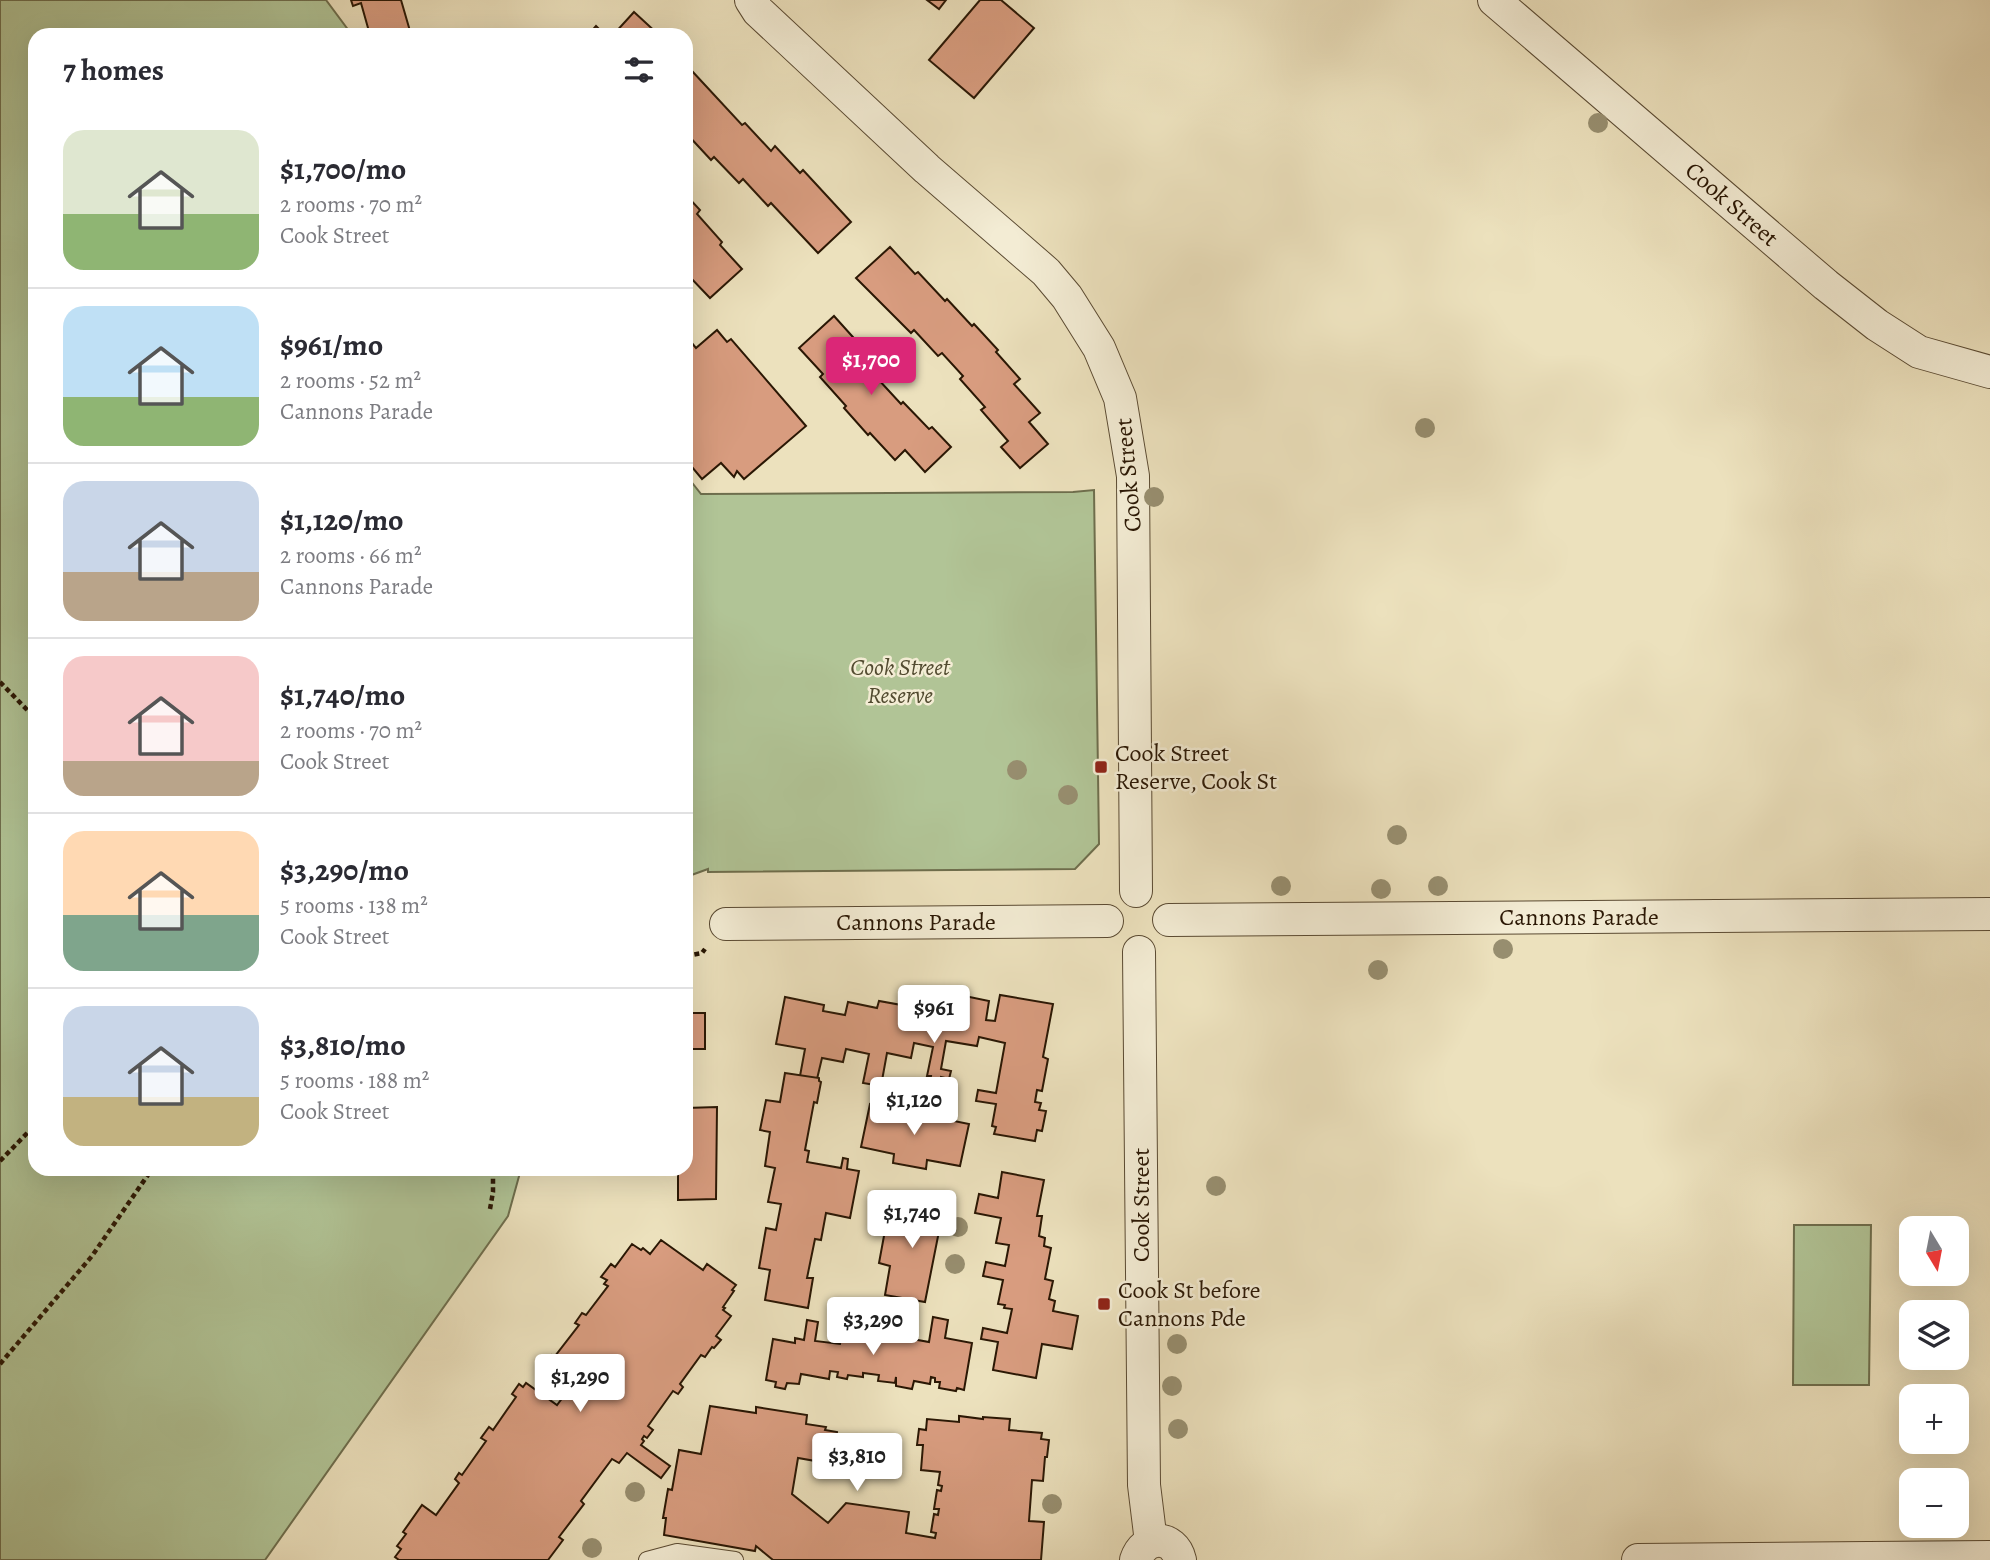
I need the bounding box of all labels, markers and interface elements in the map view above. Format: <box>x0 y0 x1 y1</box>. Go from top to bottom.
text: 7 homes <box>63 50 164 90</box>
icon: filters <box>620 51 658 89</box>
text: $1,700/mo <box>280 149 406 189</box>
street label: Cook Street <box>1678 154 1786 254</box>
icon: home <box>119 158 203 242</box>
text: 2 rooms · 70 m² <box>280 189 422 220</box>
text: Cook Street <box>280 220 389 251</box>
text: $961/mo <box>280 325 383 365</box>
icon: home <box>119 334 203 418</box>
pin: $1,700 <box>814 338 928 397</box>
text: $1,700 <box>842 344 900 375</box>
text: 2 rooms · 52 m² <box>280 365 421 396</box>
text: Cannons Parade <box>280 396 433 427</box>
street label: Cook Street <box>1107 417 1149 533</box>
text: $1,120/mo <box>280 500 404 540</box>
icon: home <box>119 509 203 593</box>
text: 2 rooms · 66 m² <box>280 540 422 571</box>
text: Cannons Parade <box>280 571 433 602</box>
park label: Cook Street Reserve <box>850 651 951 711</box>
text: $1,740/mo <box>280 675 405 715</box>
icon: home <box>119 684 203 768</box>
text: 2 rooms · 70 m² <box>280 715 422 746</box>
place label: Cook Street Reserve, Cook St <box>1115 737 1277 797</box>
text: Cook Street <box>280 746 389 777</box>
marker: Cook Street Reserve, Cook St <box>1093 759 1109 775</box>
text: $3,290/mo <box>280 850 409 890</box>
icon: home <box>119 859 203 943</box>
text: 5 rooms · 138 m² <box>280 890 428 921</box>
street label: Cannons Parade <box>1499 901 1659 933</box>
street label: Cannons Parade <box>836 906 996 938</box>
text: Cook Street <box>280 921 389 952</box>
pin: $961 <box>893 986 975 1045</box>
text: $961 <box>914 992 954 1023</box>
text: $3,810/mo <box>280 1025 406 1065</box>
icon: home <box>119 1034 203 1118</box>
text: 5 rooms · 188 m² <box>280 1065 429 1096</box>
pin: $1,120 <box>857 1078 971 1137</box>
text: $1,120 <box>886 1084 942 1115</box>
text: Cook Street <box>280 1096 389 1127</box>
street label: Cook Street <box>1125 1148 1157 1262</box>
pin: $1,740 <box>855 1190 969 1250</box>
text: $1,740 <box>883 1197 941 1228</box>
north arrow <box>1899 1216 1969 1286</box>
map controls <box>1899 1216 1969 1538</box>
place label: Cook St before Cannons Pde <box>1118 1274 1261 1334</box>
marker: Cook St before Cannons Pde <box>1096 1296 1112 1312</box>
pin: $3,290 <box>816 1298 930 1357</box>
button: layers <box>1899 1300 1969 1370</box>
text: $3,290 <box>843 1304 903 1335</box>
pin: $1,290 <box>523 1354 637 1414</box>
text: $1,290 <box>551 1361 609 1392</box>
button: + <box>1899 1384 1969 1454</box>
pin: $3,810 <box>800 1434 914 1493</box>
text: $3,810 <box>828 1440 886 1471</box>
button: − <box>1899 1468 1969 1538</box>

